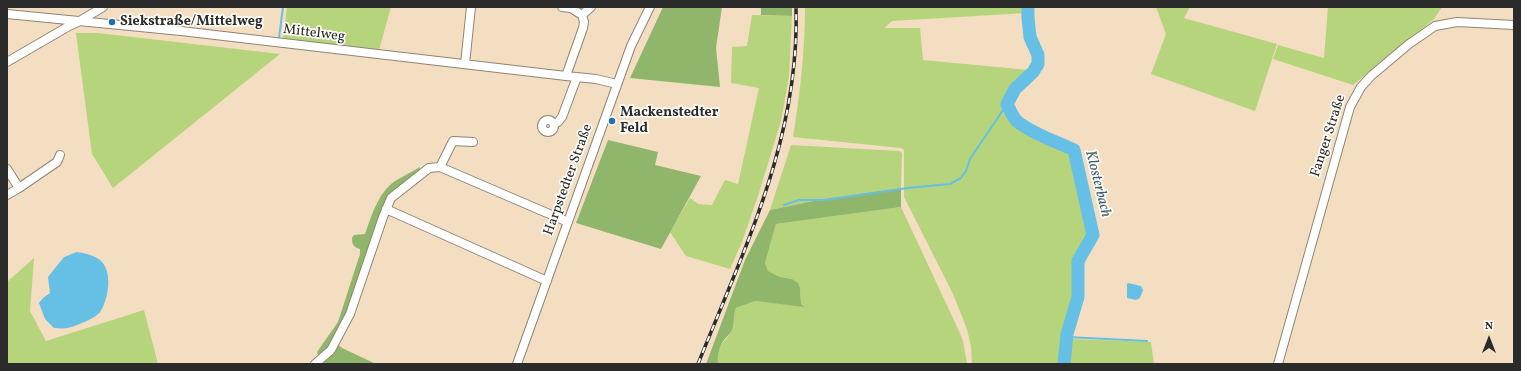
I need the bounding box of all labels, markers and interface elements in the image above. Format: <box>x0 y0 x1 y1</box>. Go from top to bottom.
place label: Siekstraße/Mittelweg <box>120 14 263 30</box>
marker: Siekstraße/Mittelweg <box>107 17 117 27</box>
street label: Mittelweg <box>282 22 346 46</box>
street label: Fanger Straße <box>1308 93 1350 179</box>
place label: Mackenstedter Feld <box>620 105 718 138</box>
marker: Mackenstedter Feld <box>607 116 617 126</box>
street label: Harpstedter Straße <box>541 122 597 238</box>
water label: Klosterbach <box>1080 149 1114 219</box>
north arrow <box>1469 319 1509 359</box>
text: N <box>1485 319 1493 334</box>

